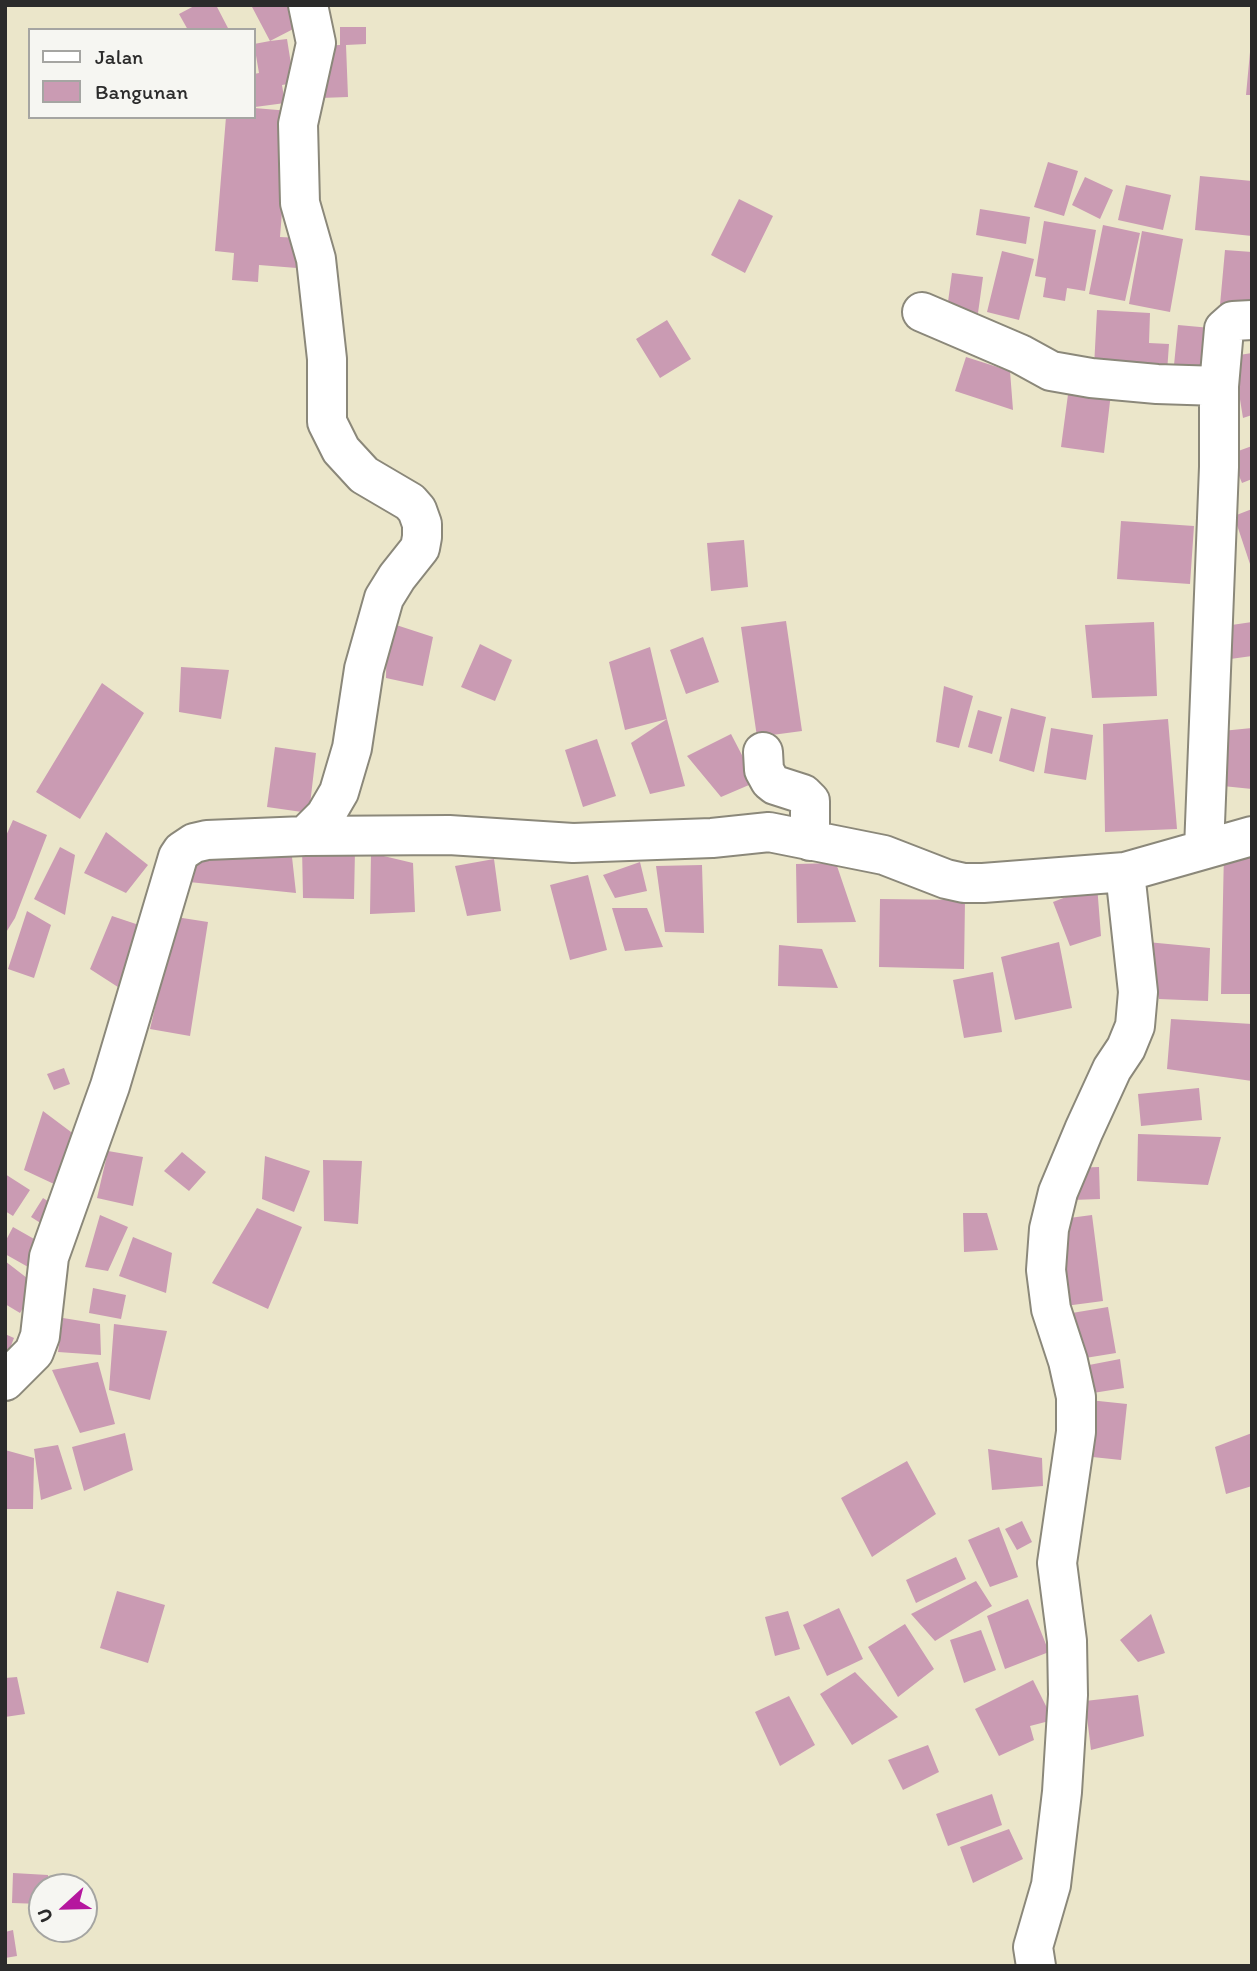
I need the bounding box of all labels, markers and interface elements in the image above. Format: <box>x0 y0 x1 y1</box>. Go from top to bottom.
legend <box>28 28 256 119</box>
text: Jalan <box>95 44 143 69</box>
text: Bangunan <box>95 79 188 104</box>
north arrow <box>28 1873 98 1943</box>
text: U <box>32 1905 58 1925</box>

